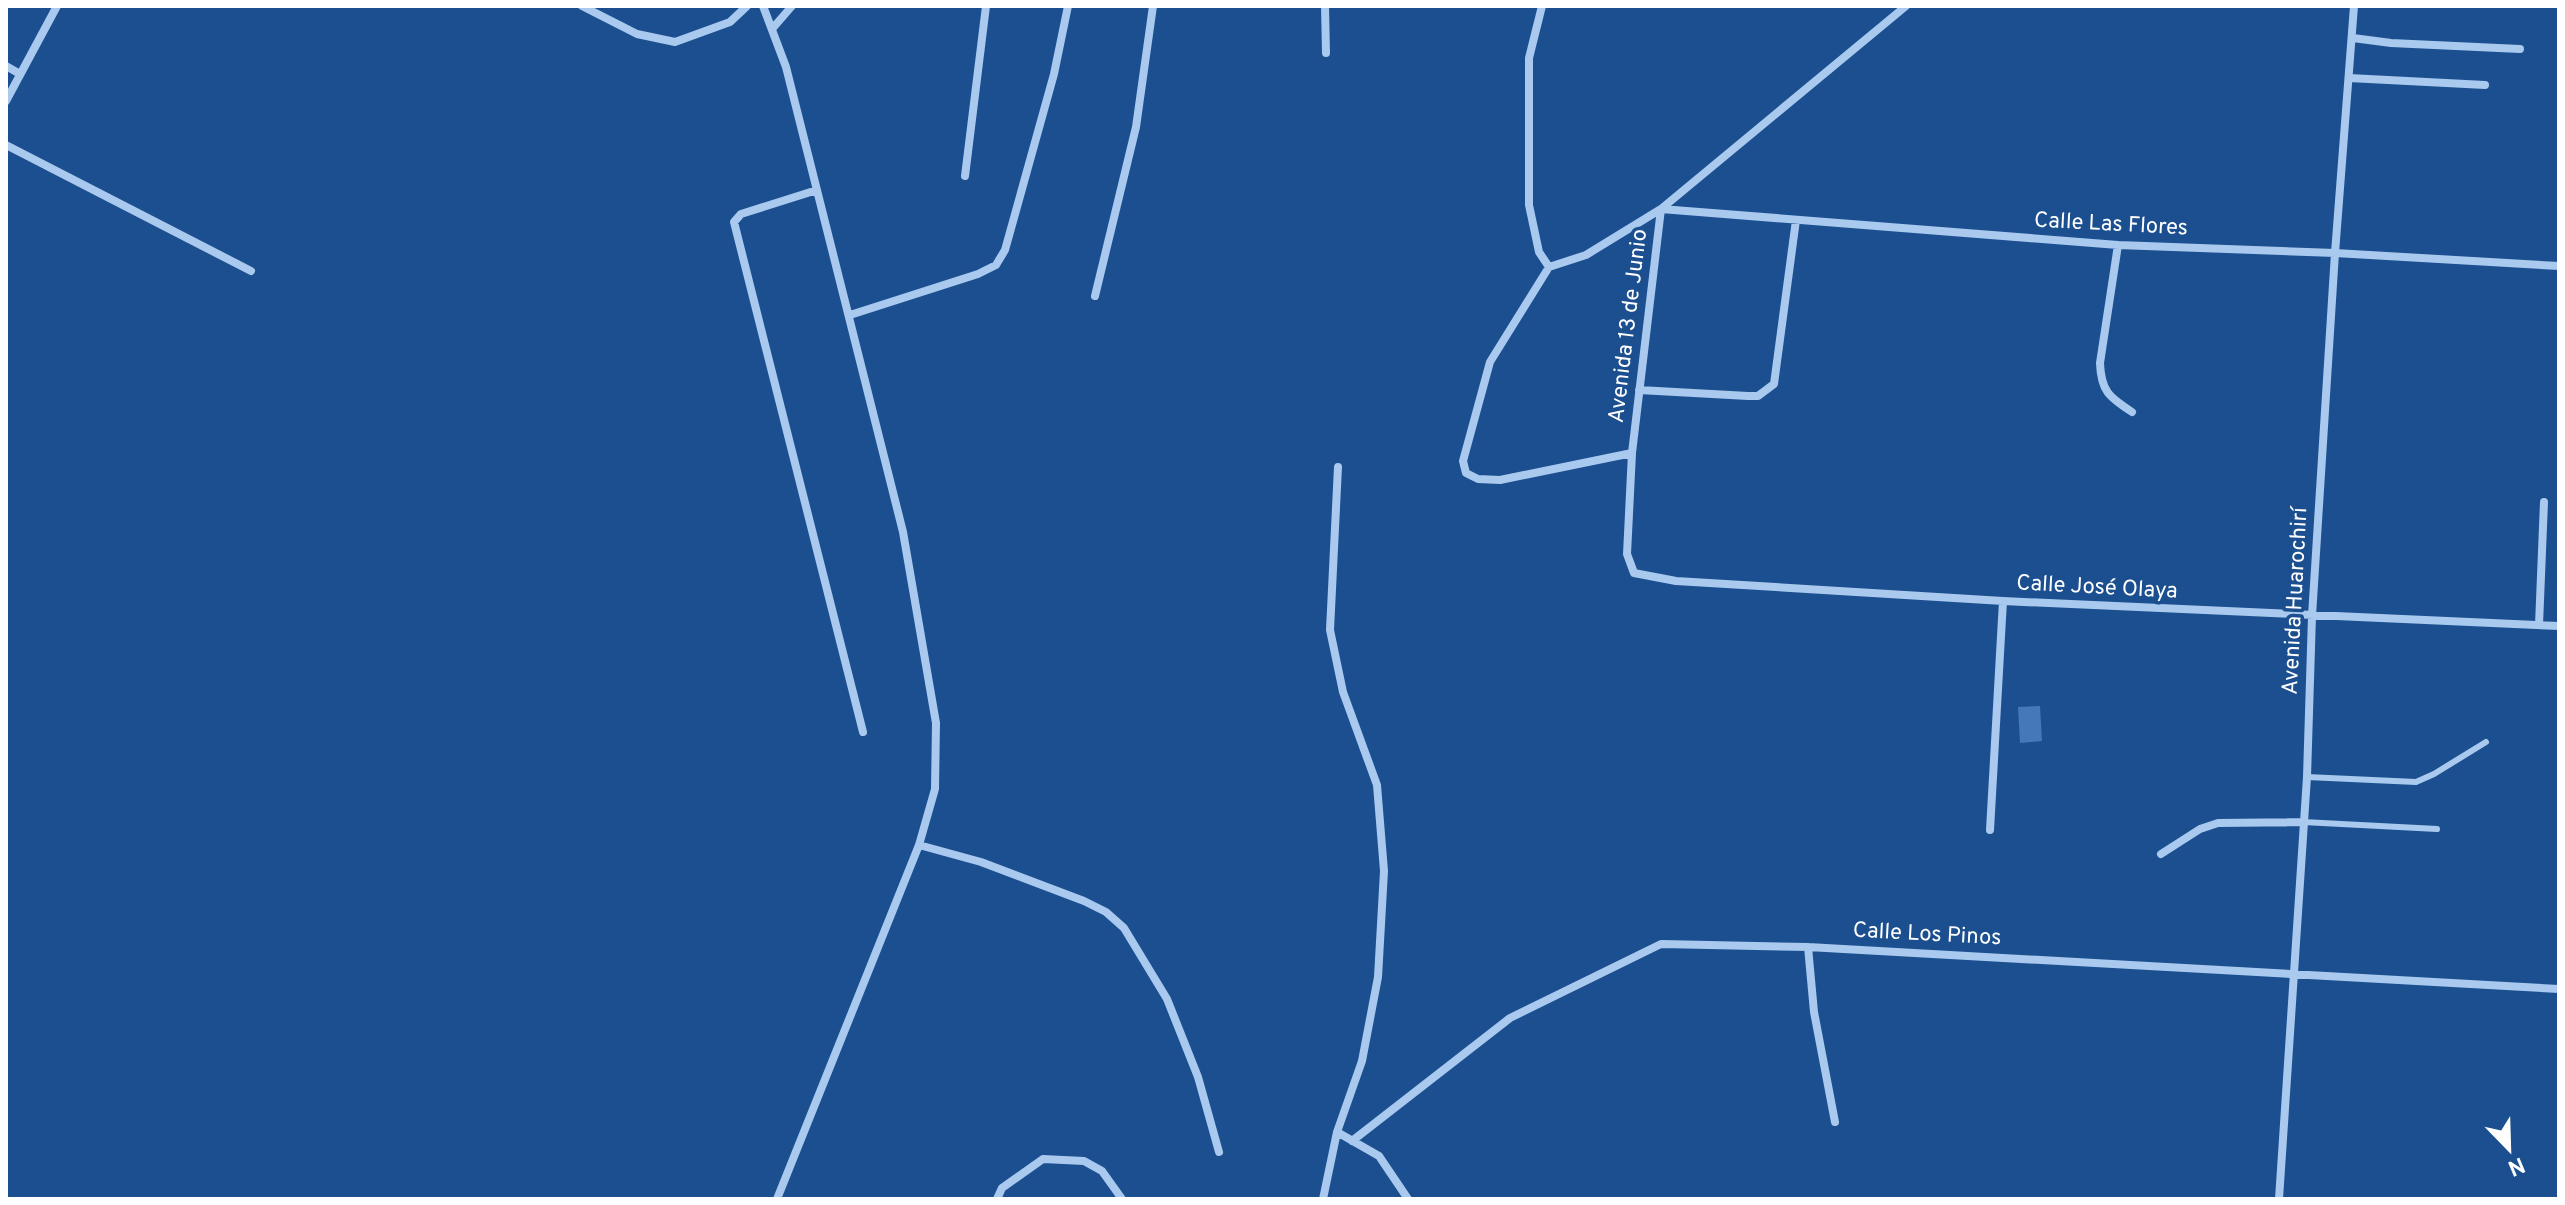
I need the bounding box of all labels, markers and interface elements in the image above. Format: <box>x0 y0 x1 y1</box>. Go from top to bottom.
street label: Calle Las Flores <box>2033 207 2189 243</box>
street label: Avenida 13 de Junio <box>1604 228 1654 424</box>
street label: Avenida Huarochirí <box>2278 504 2315 695</box>
street label: Calle José Olaya <box>2016 570 2178 606</box>
street label: Calle Los Pinos <box>1852 918 2002 952</box>
north arrow <box>2469 1109 2549 1189</box>
text: N <box>2503 1150 2528 1181</box>

